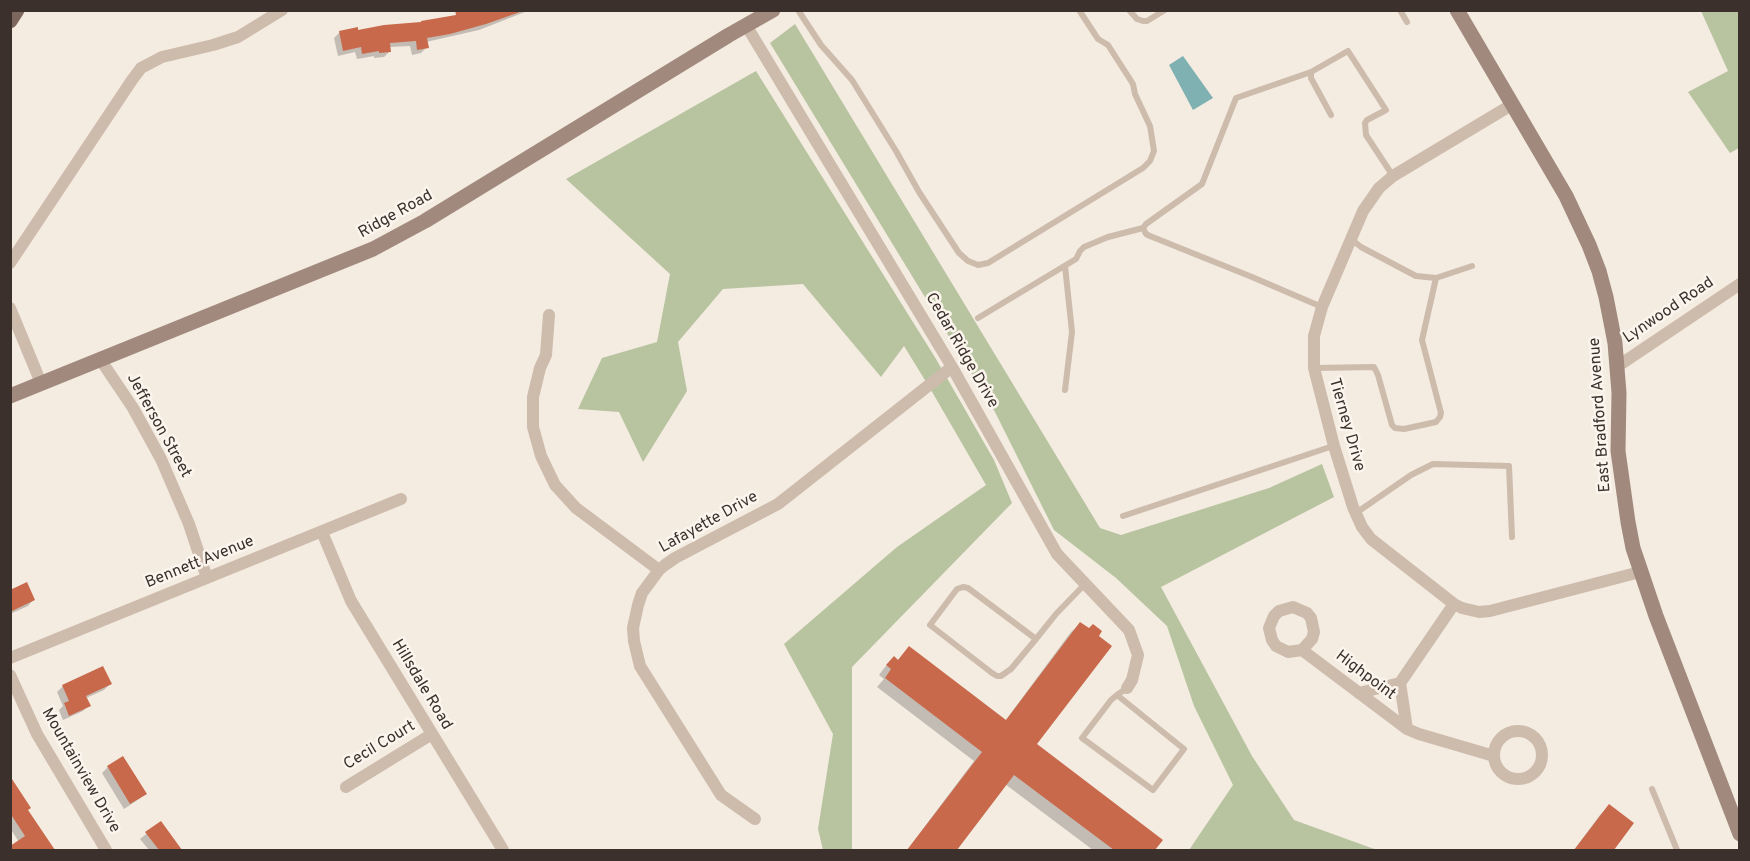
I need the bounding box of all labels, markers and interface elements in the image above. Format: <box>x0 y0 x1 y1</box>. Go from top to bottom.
street label: Ridge Road <box>355 187 437 243</box>
street label: Lynwood Road <box>1620 274 1718 348</box>
street label: Cedar Ridge Drive <box>920 290 1002 412</box>
street label: East Bradford Avenue <box>1586 337 1616 493</box>
street label: Jefferson Street <box>121 371 195 481</box>
street label: Tierney Drive <box>1324 376 1368 474</box>
street label: Lafayette Drive <box>656 488 762 558</box>
street label: Bennett Avenue <box>143 532 257 594</box>
street label: Hillsdale Road <box>387 636 455 734</box>
street label: Highpoint <box>1331 647 1399 705</box>
street label: Mountainview Drive <box>36 705 124 837</box>
street label: Cecil Court <box>341 717 419 775</box>

